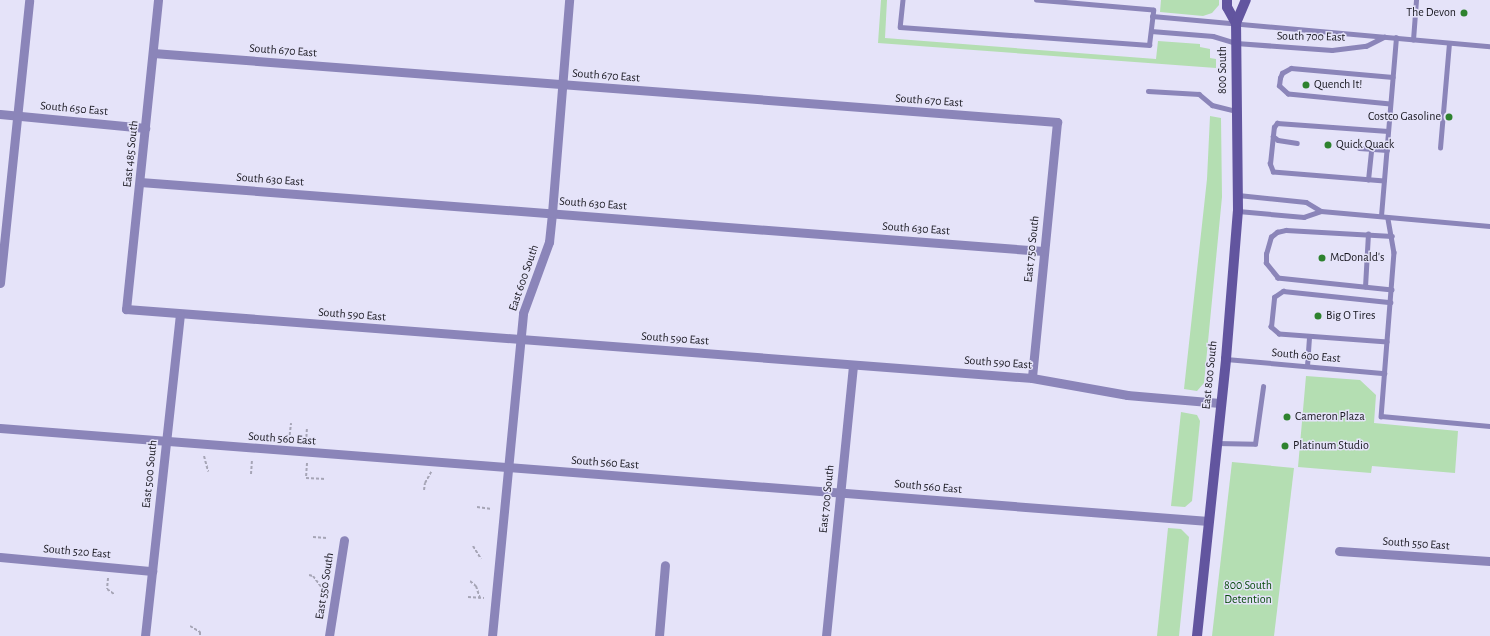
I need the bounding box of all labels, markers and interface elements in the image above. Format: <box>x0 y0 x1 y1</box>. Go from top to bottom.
place label: The Devon <box>1406 6 1456 20</box>
marker: The Devon <box>1459 8 1469 18</box>
street label: South 700 East <box>1277 29 1345 45</box>
street label: South 670 East <box>249 41 317 61</box>
street label: 800 South <box>1216 46 1230 94</box>
street label: South 670 East <box>572 66 640 86</box>
place label: Quench It! <box>1314 78 1362 92</box>
marker: Quench It! <box>1301 80 1311 90</box>
street label: South 670 East <box>895 91 963 111</box>
street label: South 650 East <box>40 99 108 119</box>
place label: Costco Gasoline <box>1368 110 1441 124</box>
marker: Costco Gasoline <box>1444 112 1454 122</box>
street label: East 485 South <box>120 120 142 188</box>
place label: Quick Quack <box>1336 138 1394 152</box>
marker: Quick Quack <box>1323 140 1333 150</box>
street label: South 630 East <box>236 170 304 190</box>
street label: South 630 East <box>559 194 627 214</box>
street label: East 750 South <box>1021 215 1043 283</box>
street label: South 630 East <box>882 219 950 239</box>
street label: East 600 South <box>506 243 542 313</box>
place label: McDonald's <box>1330 251 1384 265</box>
marker: McDonald's <box>1317 253 1327 263</box>
street label: South 590 East <box>318 305 386 325</box>
place label: Big O Tires <box>1326 309 1375 323</box>
marker: Big O Tires <box>1313 311 1323 321</box>
street label: South 590 East <box>641 329 709 349</box>
street label: East 800 South <box>1199 340 1221 410</box>
street label: South 600 East <box>1271 346 1341 366</box>
street label: South 590 East <box>964 353 1032 373</box>
place label: Cameron Plaza <box>1295 410 1365 424</box>
marker: Cameron Plaza <box>1282 412 1292 422</box>
street label: South 560 East <box>248 429 316 449</box>
street label: East 500 South <box>139 439 161 509</box>
place label: Platinum Studio <box>1293 439 1369 453</box>
marker: Platinum Studio <box>1280 441 1290 451</box>
street label: South 560 East <box>571 453 639 473</box>
street label: East 700 South <box>816 464 838 534</box>
street label: South 560 East <box>894 477 962 497</box>
street label: South 550 East <box>1382 534 1450 554</box>
street label: South 520 East <box>43 542 111 562</box>
street label: East 550 South <box>313 552 337 620</box>
park label: 800 South Detention <box>1224 579 1272 607</box>

